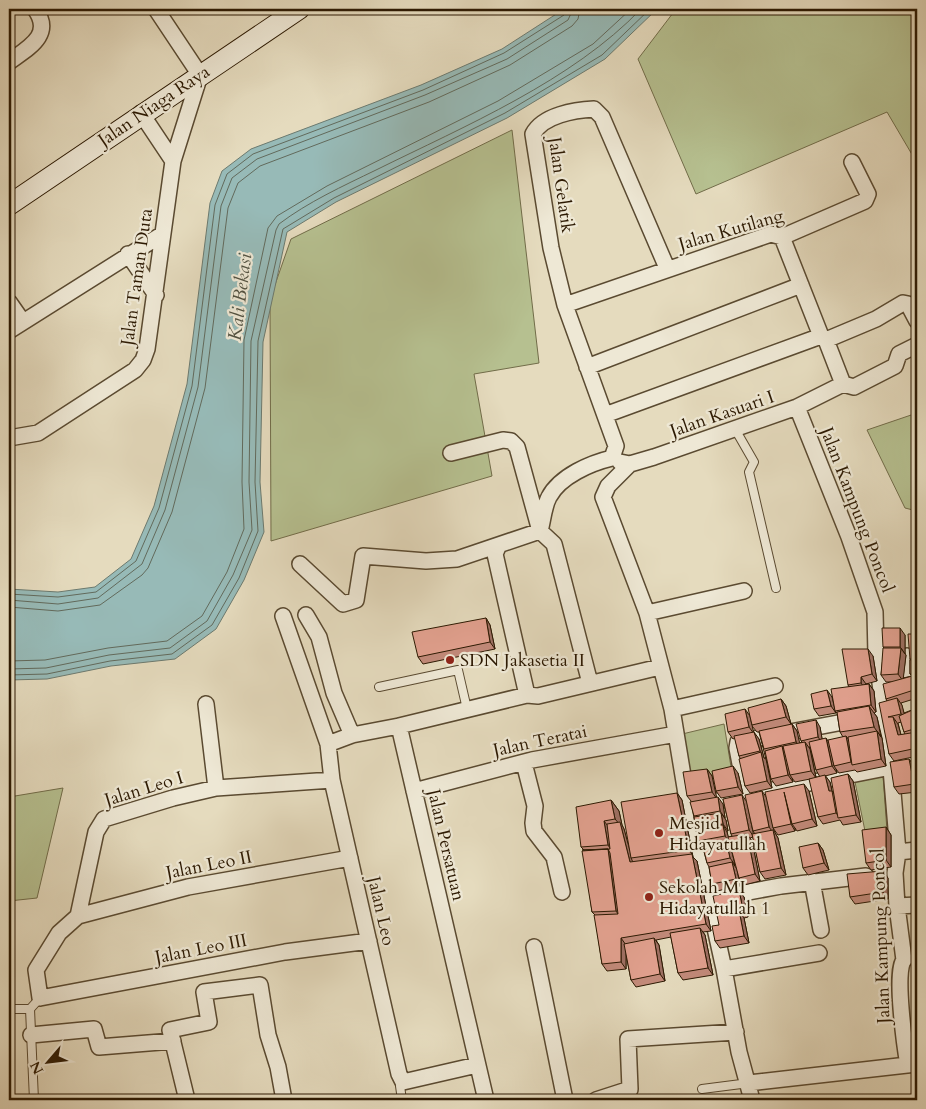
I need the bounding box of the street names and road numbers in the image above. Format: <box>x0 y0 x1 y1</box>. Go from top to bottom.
street label: Jalan Niaga Raya <box>91 59 215 154</box>
street label: Jalan Gelatik <box>541 133 580 235</box>
street label: Jalan Kutilang <box>673 203 787 258</box>
street label: Jalan Taman Duta <box>115 207 159 350</box>
street label: Jalan Kasuari I <box>664 384 777 444</box>
street label: Jalan Kampung Poncol <box>813 421 900 597</box>
street label: Jalan Teratai <box>488 719 589 764</box>
street label: Jalan Leo I <box>99 765 186 814</box>
street label: Jalan Persatuan <box>420 784 471 904</box>
street label: Jalan Leo II <box>161 844 254 886</box>
street label: Jalan Kampung Poncol <box>865 847 897 1027</box>
street label: Jalan Leo <box>360 871 401 948</box>
street label: Jalan Leo III <box>150 928 249 971</box>

